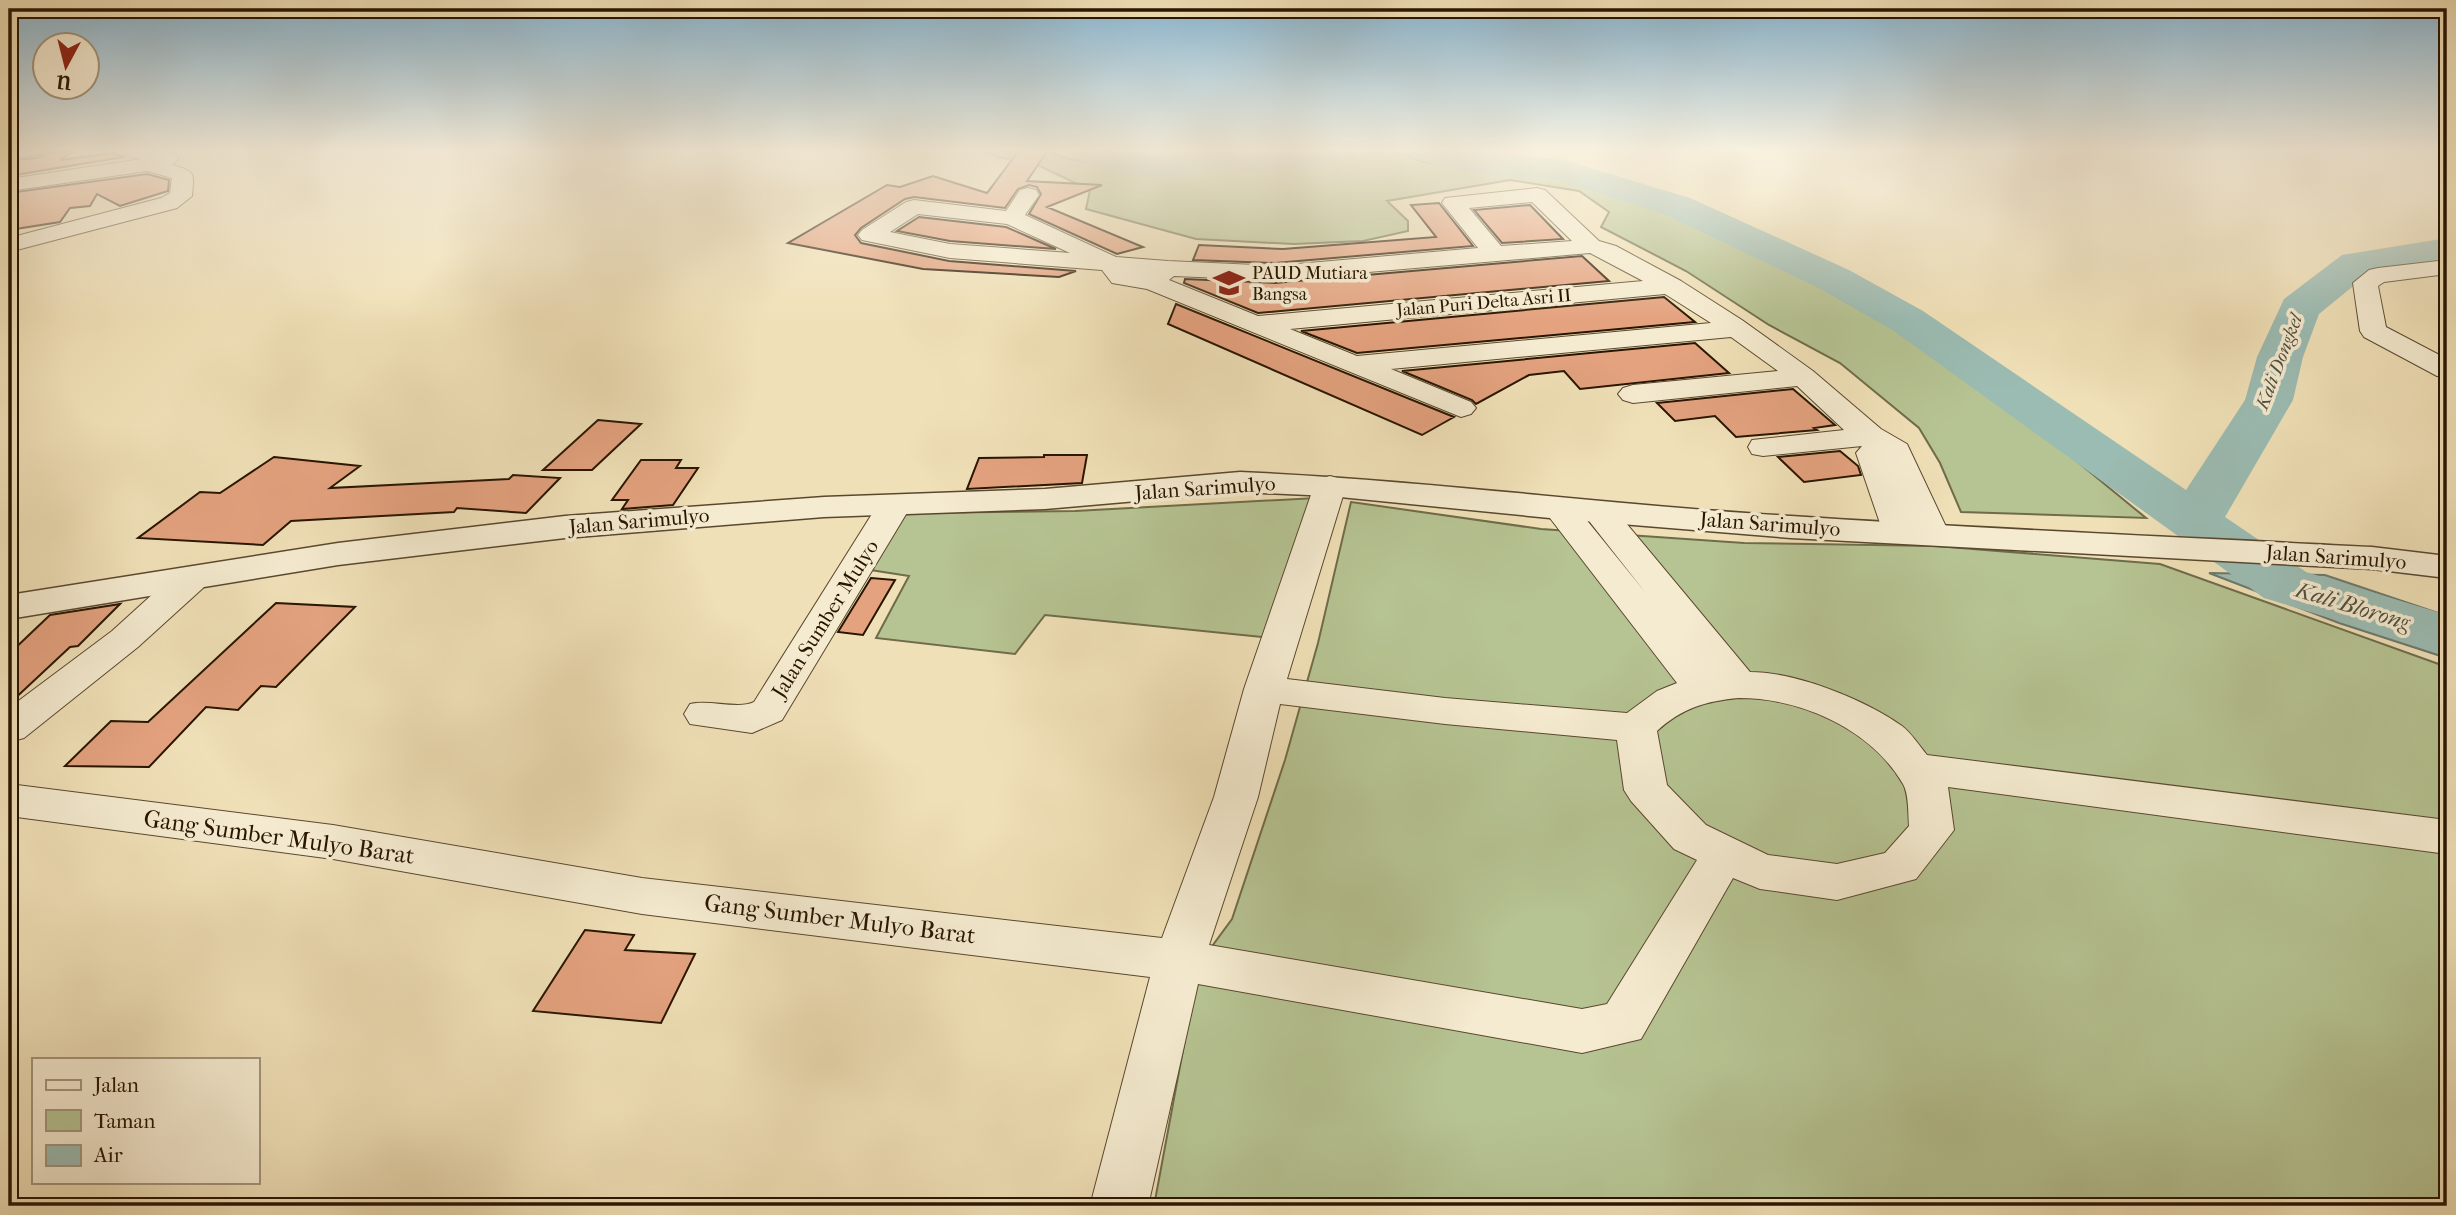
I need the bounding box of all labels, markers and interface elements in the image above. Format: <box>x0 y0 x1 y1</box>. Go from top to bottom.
north arrow <box>32 32 102 102</box>
text: U <box>55 70 74 94</box>
place label: PAUD Mutiara Bangsa <box>1252 263 1368 305</box>
school or university icon: PAUD Mutiara Bangsa <box>1212 266 1246 300</box>
street label: Jalan Puri Delta Asri II <box>1394 285 1572 321</box>
water label: Kali Dongkel <box>2250 309 2308 415</box>
street label: Jalan Sarimulyo <box>1132 471 1276 505</box>
street label: Jalan Sarimulyo <box>566 503 710 539</box>
street label: Jalan Sarimulyo <box>1697 507 1841 541</box>
street label: Jalan Sumber Mulyo <box>766 536 883 704</box>
street label: Jalan Sarimulyo <box>2263 540 2407 574</box>
water label: Kali Blorong <box>2291 575 2415 637</box>
street label: Gang Sumber Mulyo Barat <box>142 804 417 870</box>
street label: Gang Sumber Mulyo Barat <box>703 888 978 950</box>
legend <box>32 1058 259 1184</box>
text: Jalan <box>92 1073 139 1097</box>
text: Taman <box>94 1109 155 1133</box>
text: Air <box>93 1143 123 1167</box>

